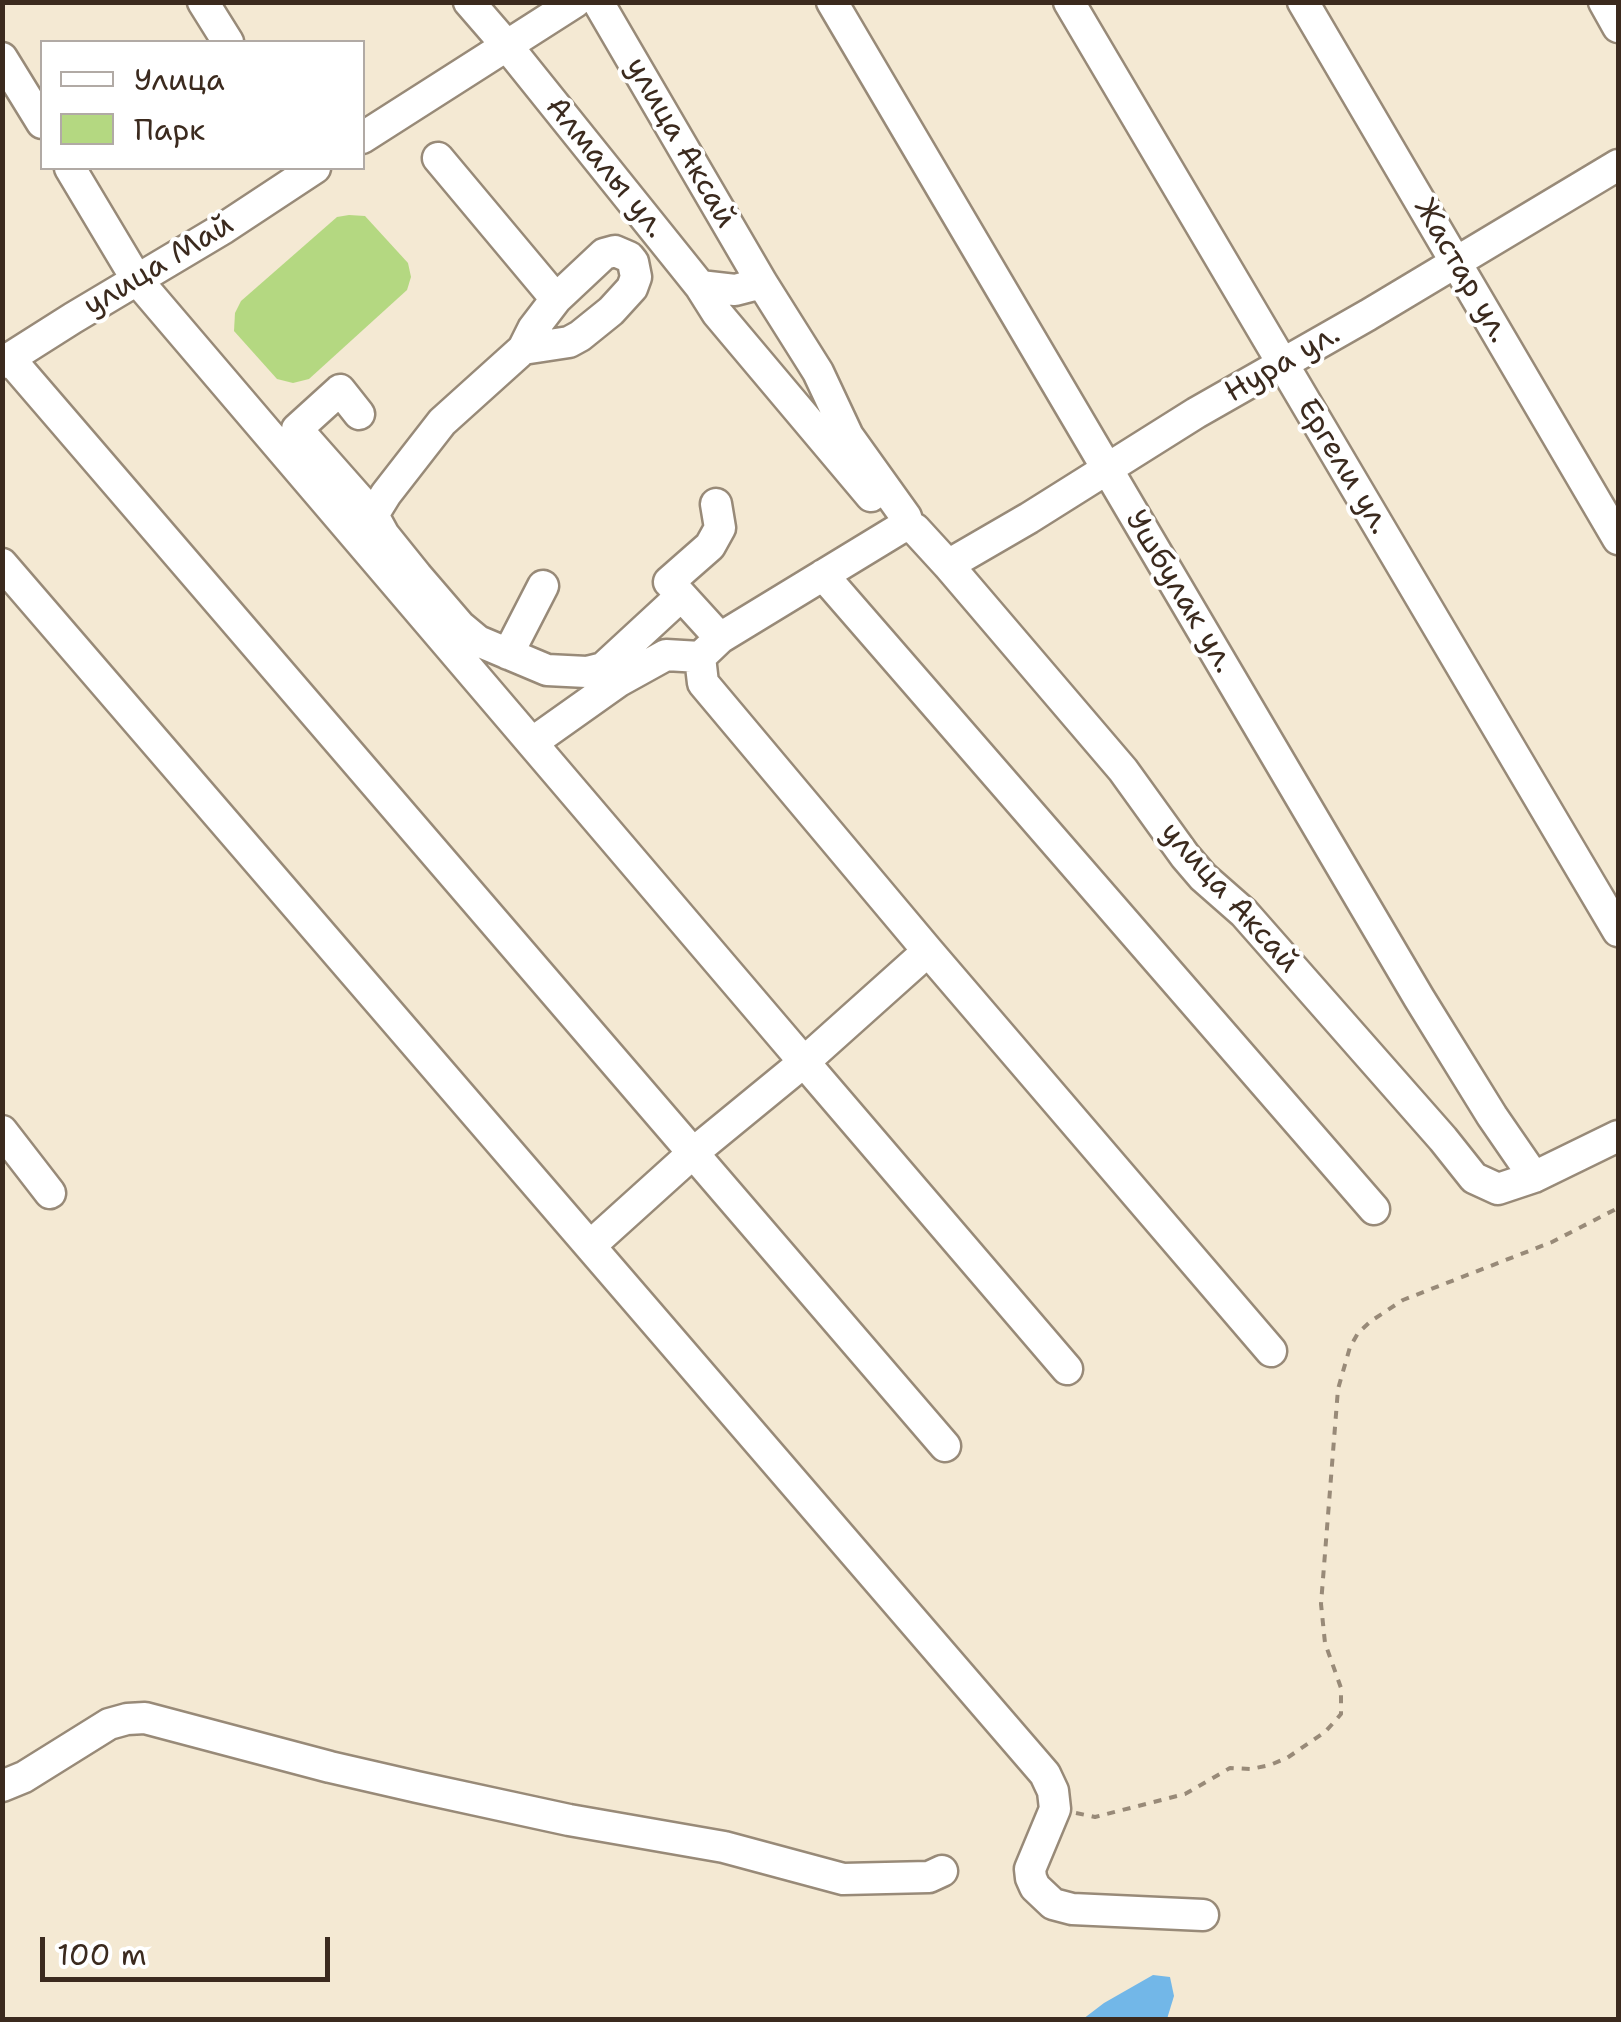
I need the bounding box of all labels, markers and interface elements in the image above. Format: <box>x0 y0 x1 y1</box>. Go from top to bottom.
legend <box>40 40 365 170</box>
street label: улица Аксай <box>617 51 743 235</box>
text: Улица <box>134 59 225 100</box>
street label: Алмалы ул. <box>537 90 673 246</box>
text: Парк <box>134 109 205 150</box>
street label: Жастар ул. <box>1405 193 1517 349</box>
street label: улица Май <box>78 207 240 325</box>
street label: Нура ул. <box>1219 317 1347 411</box>
street label: Ергели ул. <box>1289 393 1397 541</box>
street label: Ушбулак ул. <box>1116 504 1242 680</box>
street label: улица Аксай <box>1152 815 1306 981</box>
scale bar <box>45 1917 335 1979</box>
text: 100 m <box>57 1934 147 1975</box>

